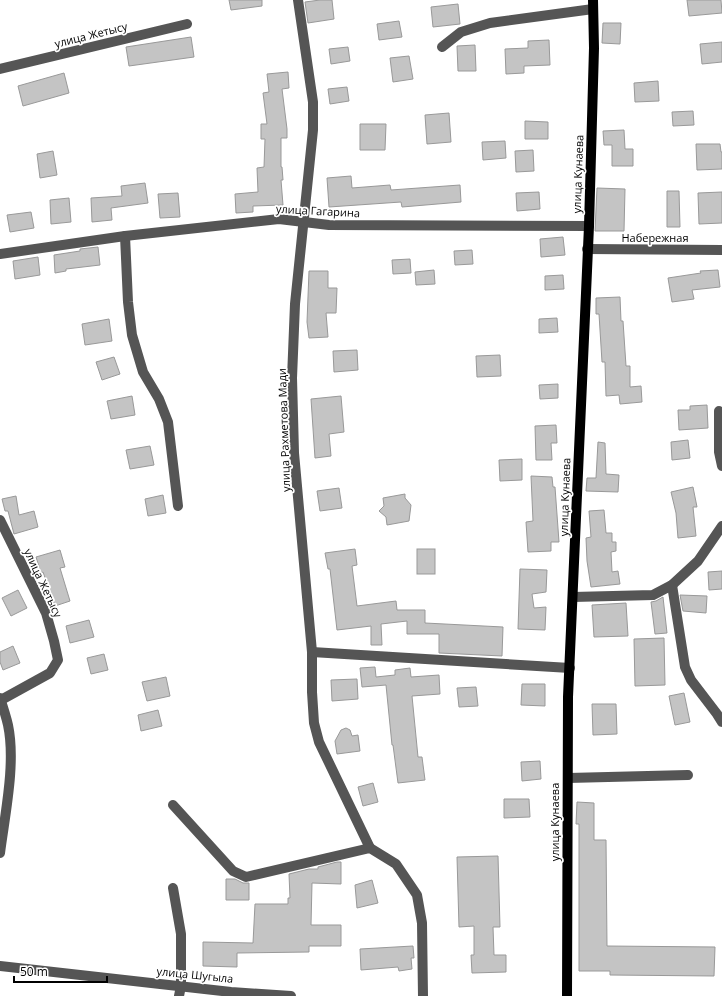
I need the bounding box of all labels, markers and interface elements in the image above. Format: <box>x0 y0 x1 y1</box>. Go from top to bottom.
street label: улица Жетысу <box>53 18 129 51</box>
street label: улица Кунаева <box>569 134 586 214</box>
street label: улица Гагарина <box>276 201 360 220</box>
street label: Набережная <box>621 230 689 245</box>
street label: улица Рахметова Мади <box>274 368 293 492</box>
street label: улица Кунаева <box>556 457 573 537</box>
street label: улица Жетысу <box>21 546 66 620</box>
street label: улица Кунаева <box>547 783 562 861</box>
scale bar <box>14 958 107 984</box>
text: 50 m <box>20 963 48 980</box>
street label: улица Шугыла <box>156 963 234 986</box>

